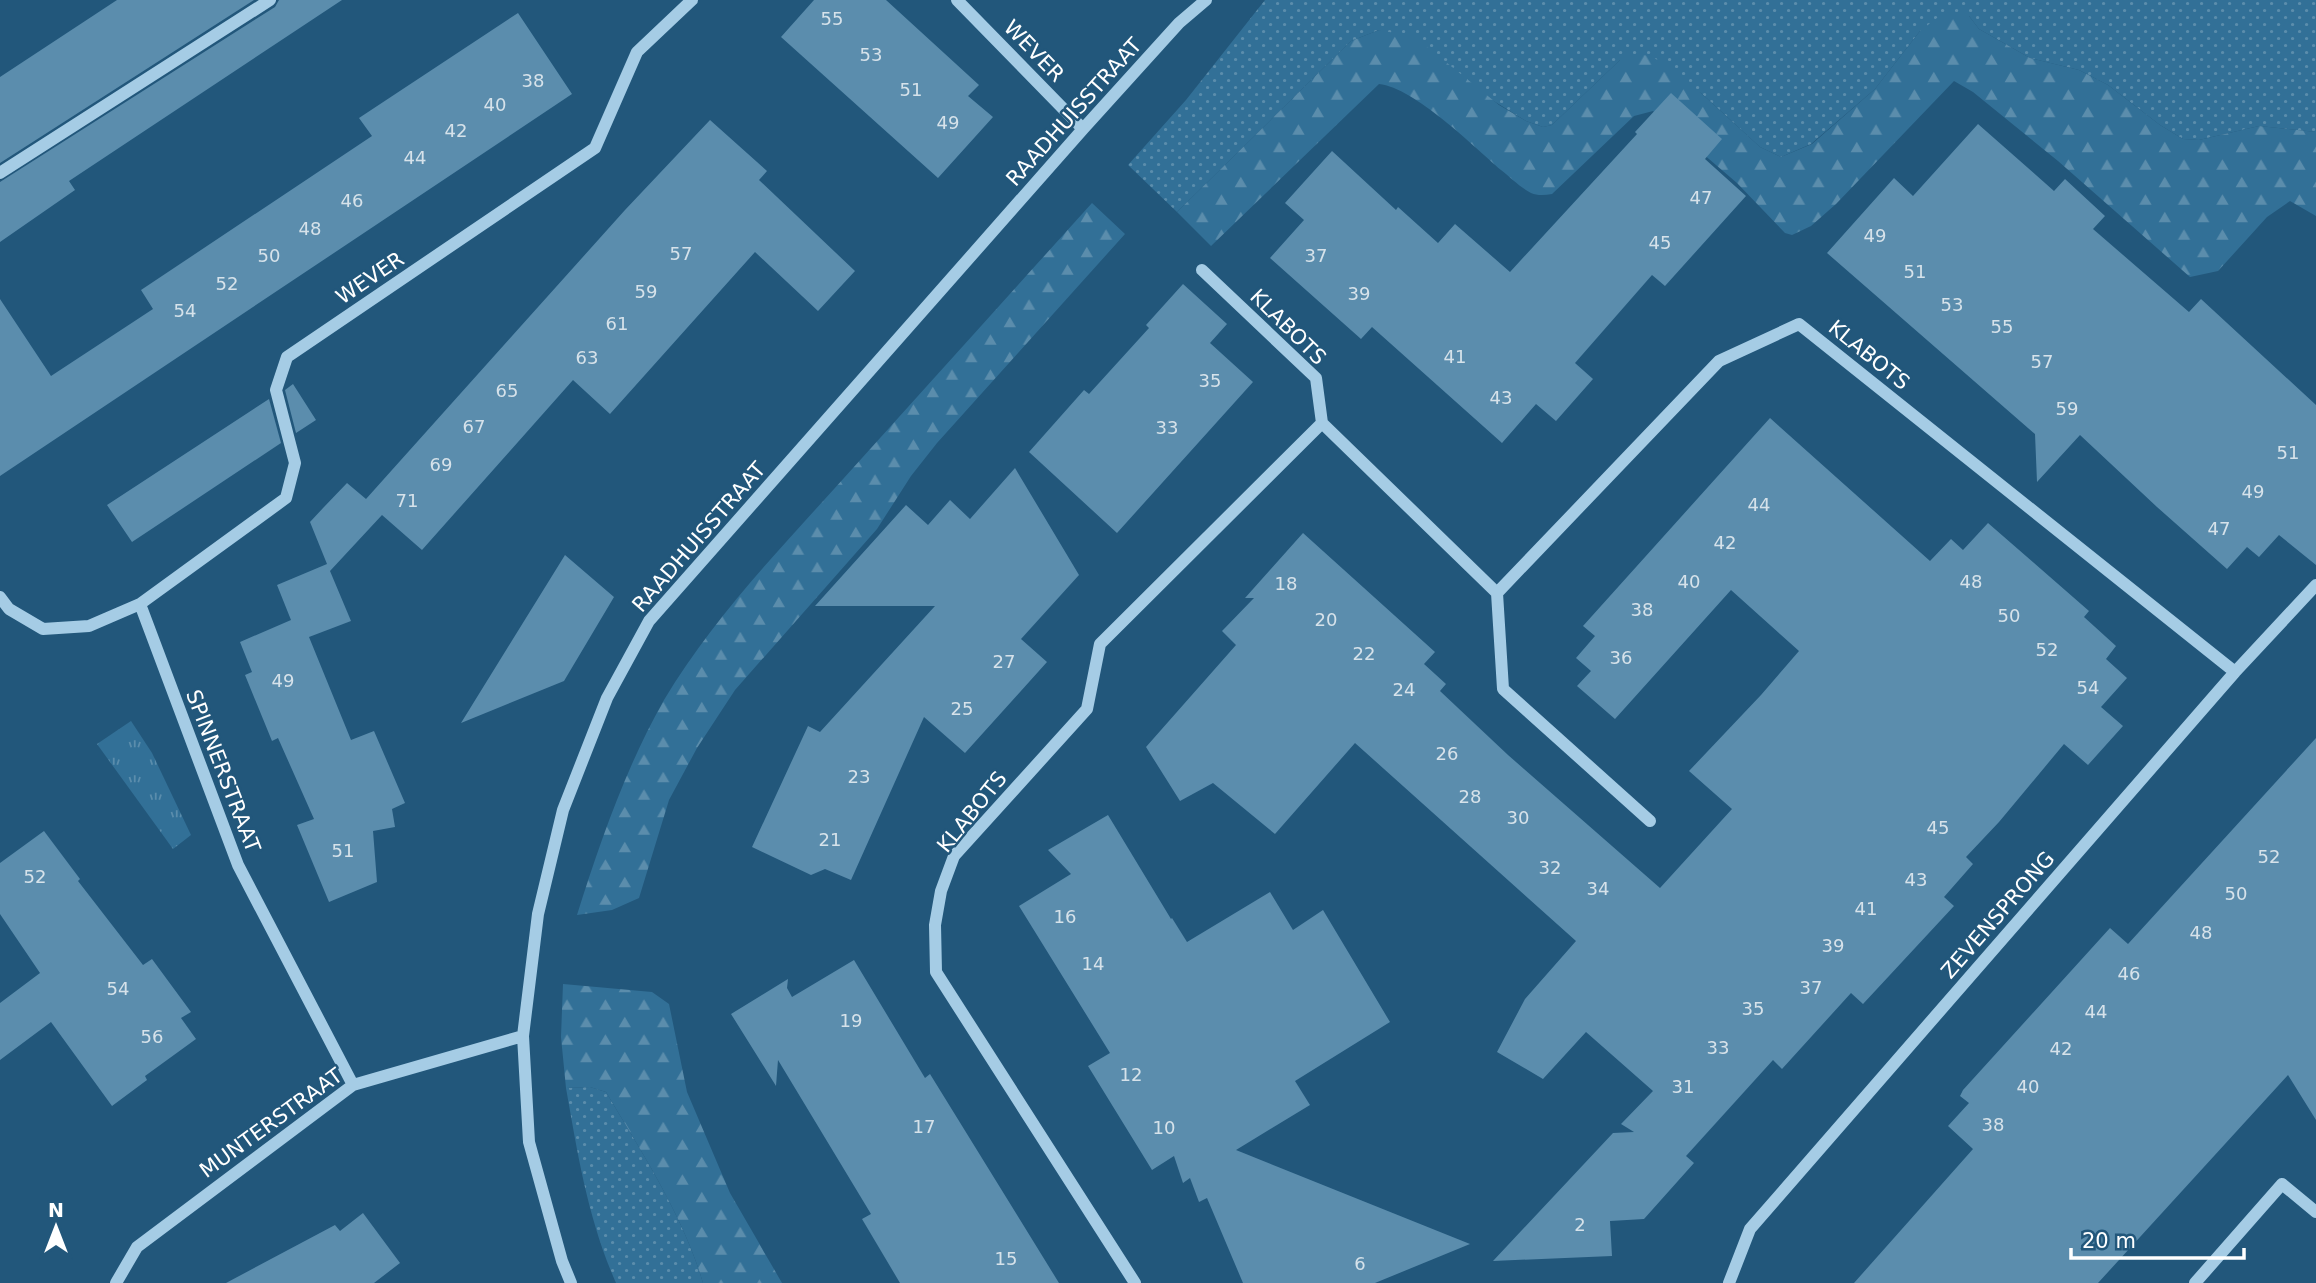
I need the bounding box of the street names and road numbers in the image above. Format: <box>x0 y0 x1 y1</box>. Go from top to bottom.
street label: WEVER <box>999 15 1069 87</box>
street label: RAADHUISSTRAAT <box>1001 33 1147 191</box>
street label: WEVER <box>332 247 408 309</box>
street label: KLABOTS <box>1245 284 1331 370</box>
street label: KLABOTS <box>1824 315 1914 395</box>
street label: RAADHUISSTRAAT <box>628 457 771 617</box>
street label: SPINNERSTRAAT <box>181 686 265 856</box>
street label: KLABOTS <box>932 767 1012 857</box>
street label: ZEVENSPRONG <box>1936 847 2060 983</box>
street label: MUNTERSTRAAT <box>195 1063 347 1183</box>

